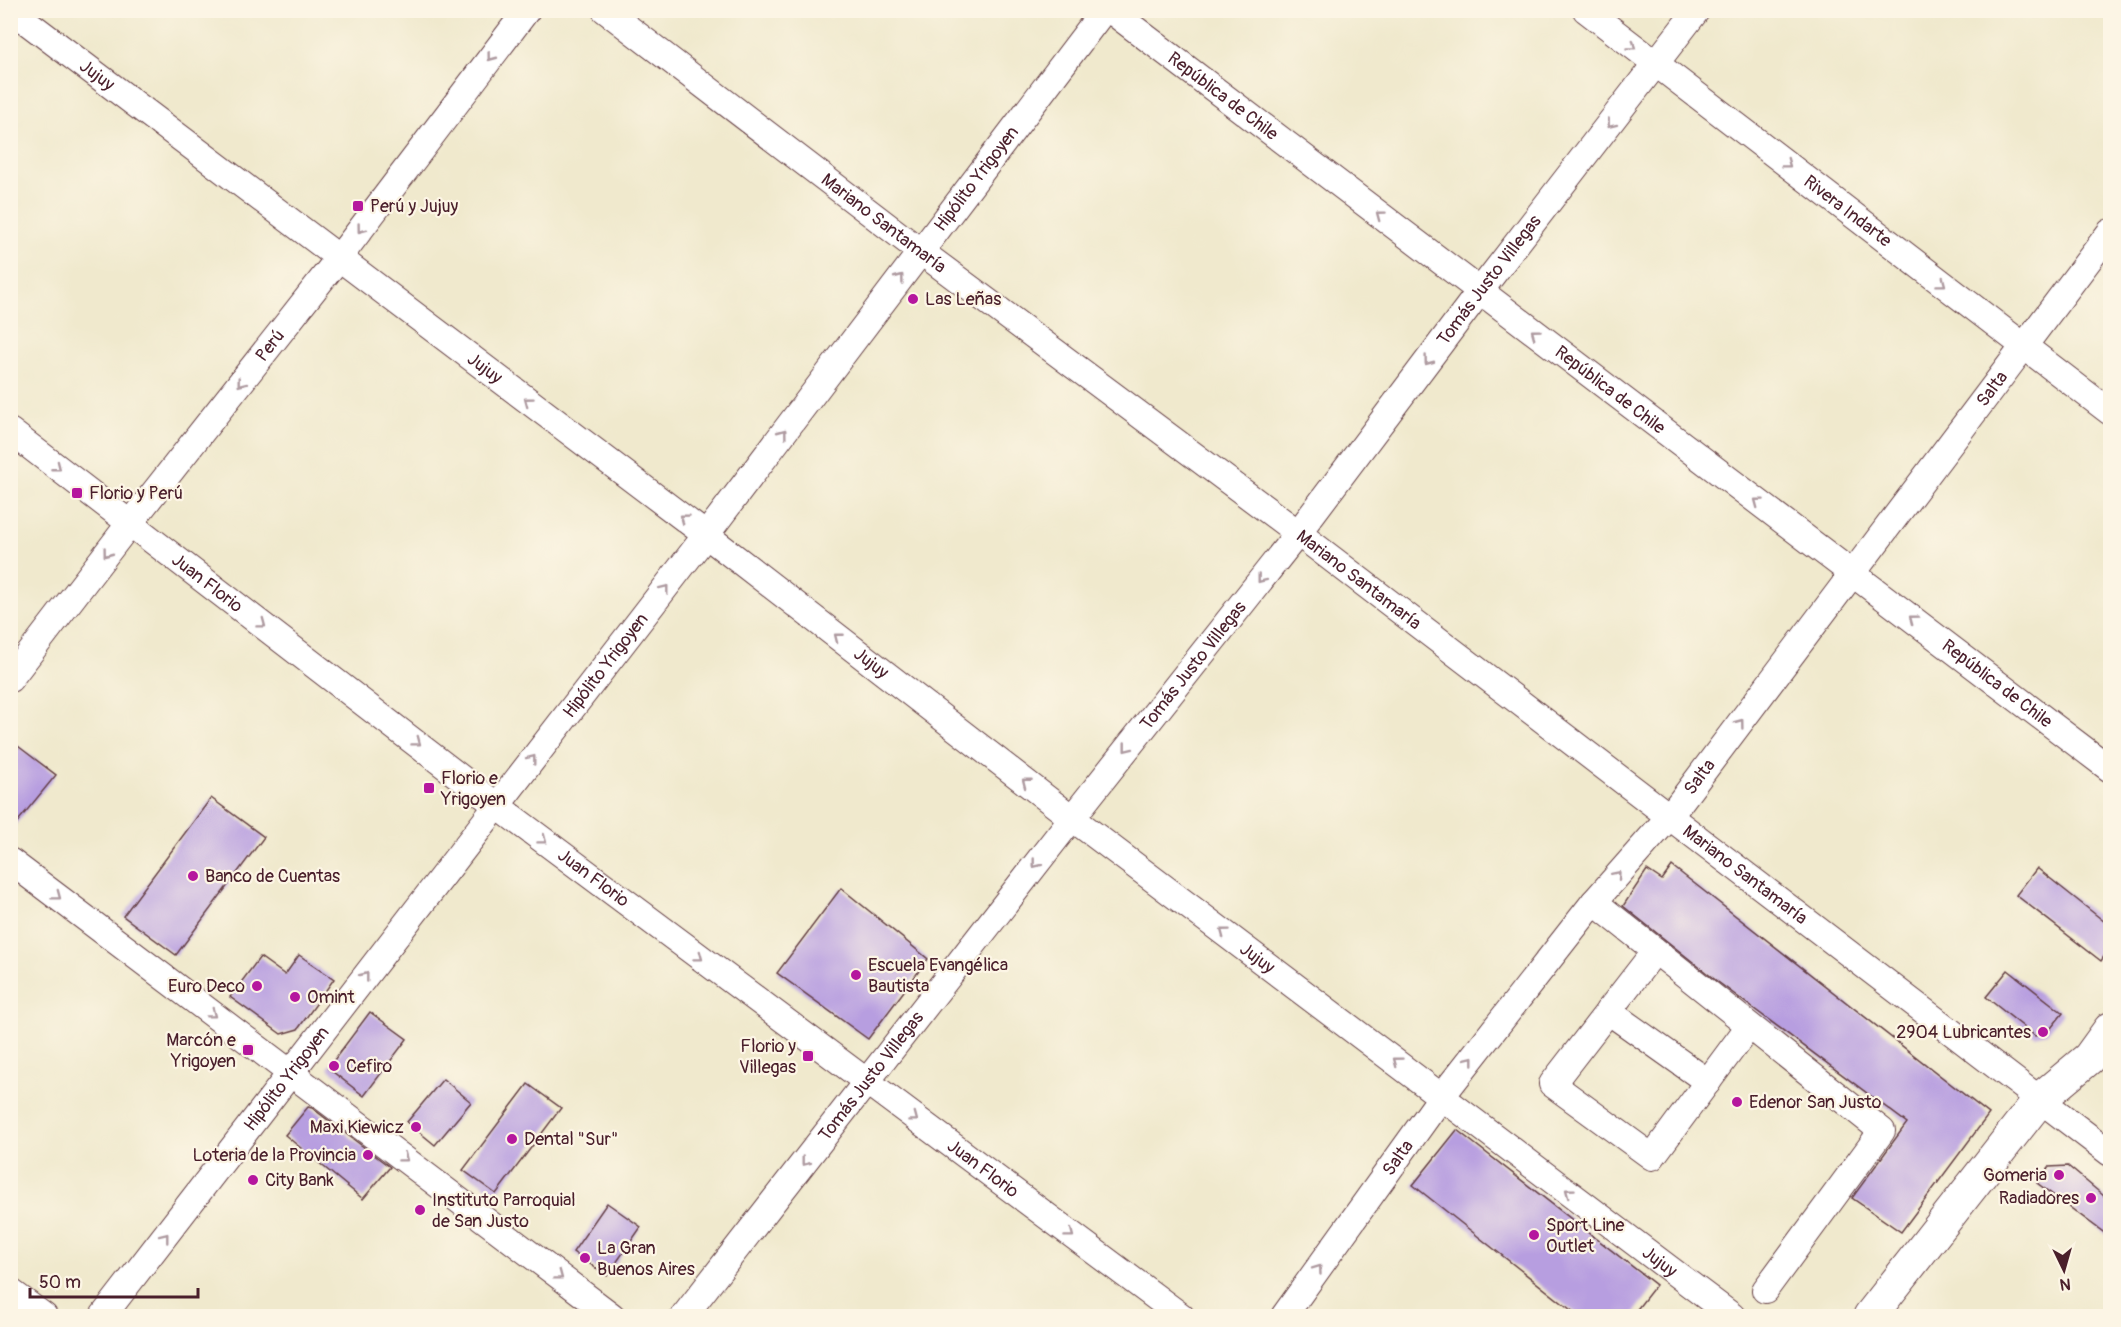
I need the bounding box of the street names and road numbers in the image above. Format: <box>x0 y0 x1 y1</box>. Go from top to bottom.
street label: República de Chile <box>1163 47 1283 145</box>
street label: Jujuy <box>75 54 120 96</box>
street label: Hipólito Yrigoyen <box>929 121 1024 236</box>
street label: Mariano Santamaría <box>817 168 951 278</box>
street label: Rivera Indarte <box>1799 170 1897 252</box>
street label: Tomás Justo Villegas <box>1432 210 1546 350</box>
street label: Perú <box>250 325 290 366</box>
street label: República de Chile <box>1550 340 1670 439</box>
street label: Jujuy <box>463 347 507 389</box>
street label: Salta <box>1971 366 2013 411</box>
street label: Mariano Santamaría <box>1292 525 1426 635</box>
street label: Juan Florio <box>167 548 248 618</box>
street label: Tomás Justo Villegas <box>1135 596 1251 735</box>
street label: Hipólito Yrigoyen <box>558 608 653 722</box>
street label: República de Chile <box>1937 634 2057 733</box>
street label: Jujuy <box>849 642 894 684</box>
street label: Salta <box>1678 754 1720 799</box>
street label: Mariano Santamaría <box>1678 820 1812 930</box>
street label: Juan Florio <box>553 844 634 912</box>
street label: Jujuy <box>1235 937 1280 979</box>
street label: Tomás Justo Villegas <box>813 1007 929 1146</box>
street label: Hipólito Yrigoyen <box>239 1021 334 1136</box>
street label: Juan Florio <box>943 1134 1024 1203</box>
street label: Salta <box>1377 1135 1418 1180</box>
street label: Jujuy <box>1638 1241 1682 1282</box>

